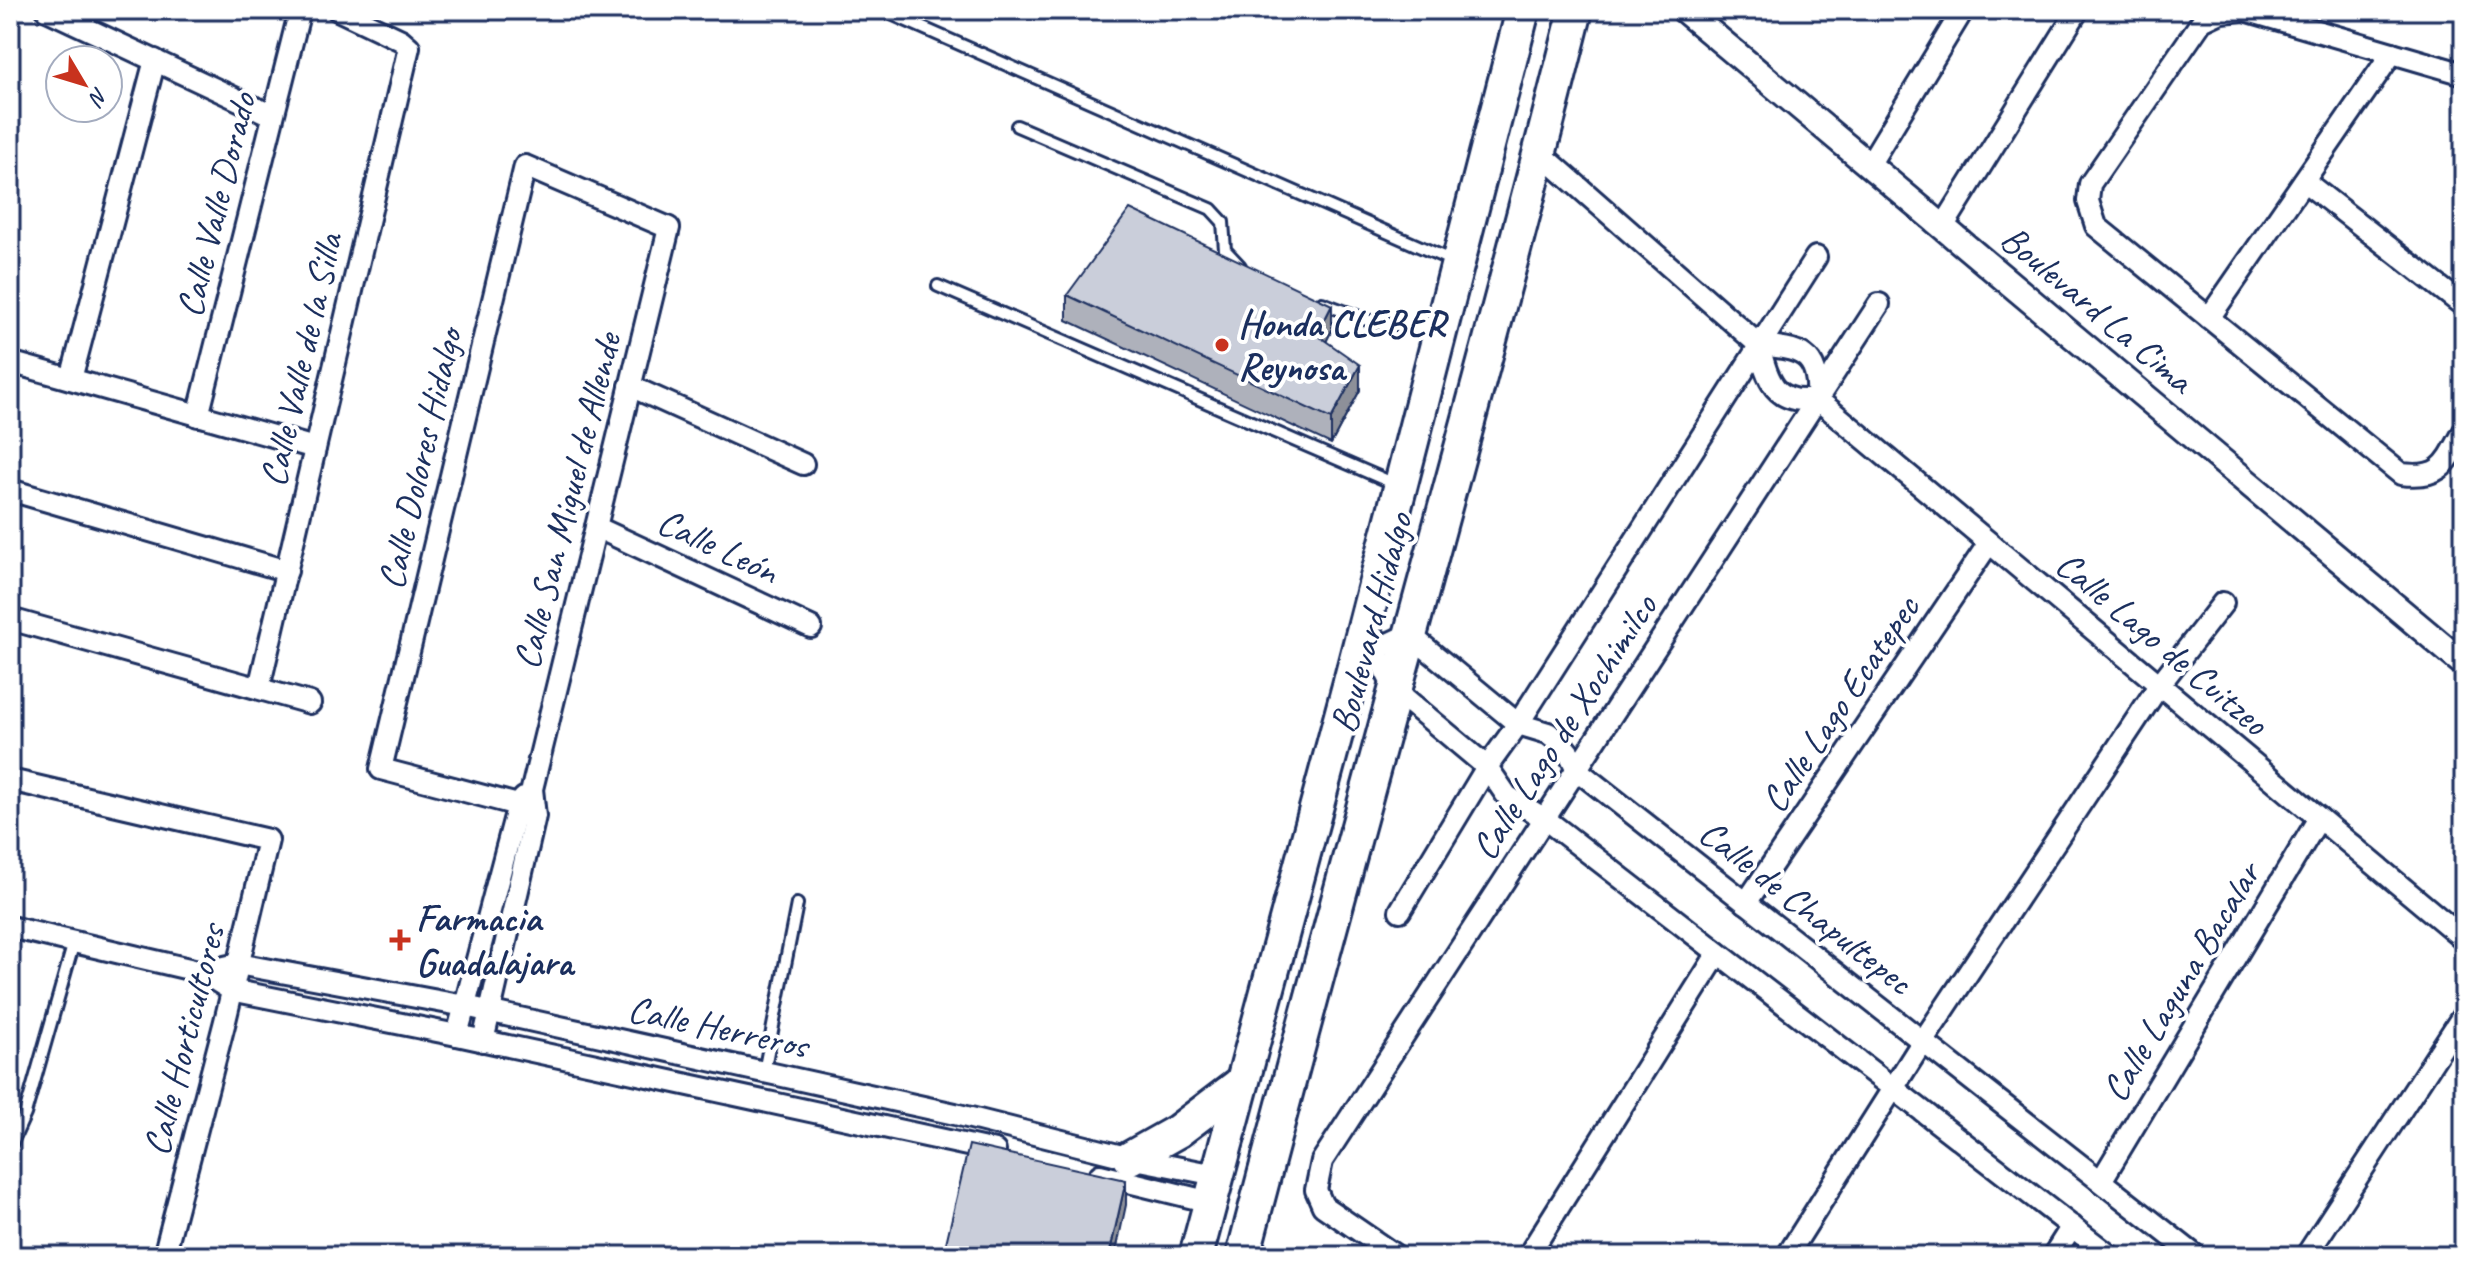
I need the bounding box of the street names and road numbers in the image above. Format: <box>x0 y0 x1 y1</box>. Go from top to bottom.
street label: Calle Valle Dorado <box>165 86 267 322</box>
street label: Boulevard La Cima <box>1991 215 2205 405</box>
street label: Calle Valle de la Silla <box>249 226 354 491</box>
street label: Calle Dolores Hidalgo <box>367 321 474 594</box>
street label: Calle San Miguel de Allende <box>503 326 632 674</box>
street label: Calle León <box>650 498 788 595</box>
street label: Boulevard Hidalgo <box>1319 506 1424 738</box>
street label: Calle Lago de Cuitzeo <box>2046 541 2279 746</box>
street label: Calle Lago de Xochimilco <box>1461 584 1668 868</box>
street label: Calle Lago Ecatepec <box>1750 585 1931 821</box>
street label: Calle de Chapultepec <box>1690 809 1924 1006</box>
street label: Calle Laguna Bacalar <box>2091 850 2273 1110</box>
street label: Calle Horticultores <box>133 917 236 1160</box>
street label: Calle Herreros <box>624 985 815 1070</box>

